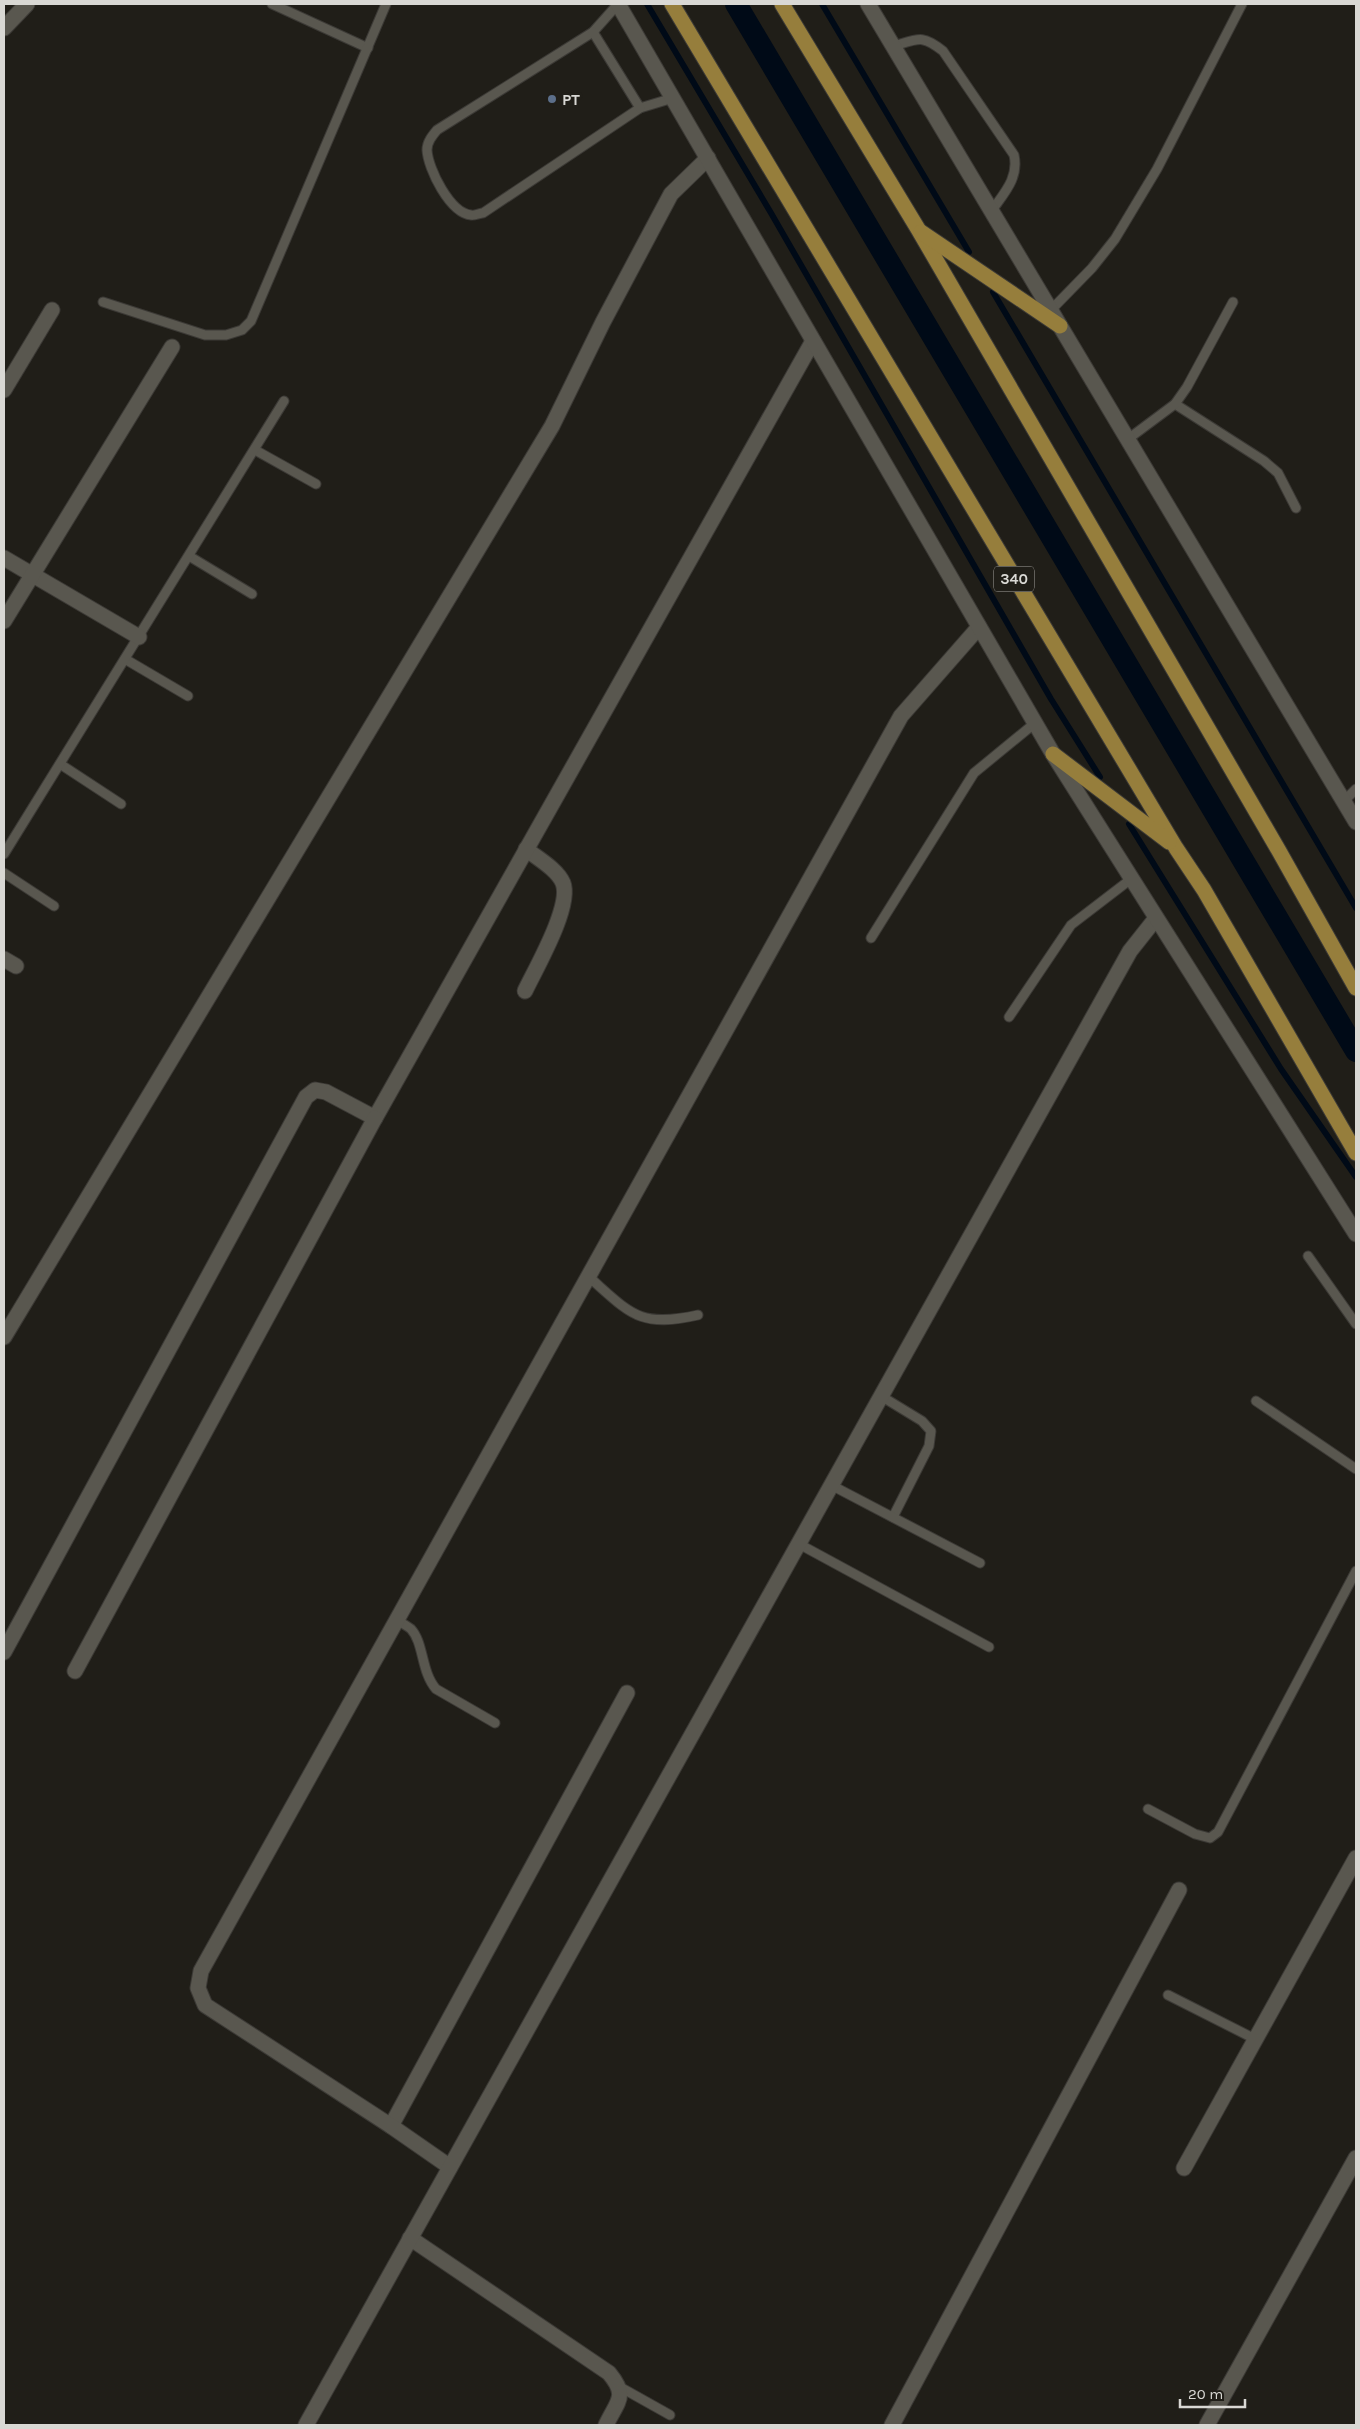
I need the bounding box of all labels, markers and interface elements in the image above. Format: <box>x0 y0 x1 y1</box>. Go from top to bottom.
place label: PT <box>562 90 580 109</box>
marker: PT <box>546 93 558 105</box>
road number: 340 <box>994 566 1034 592</box>
scale bar <box>1180 2376 1245 2408</box>
text: 20 m <box>1188 2385 1223 2403</box>

